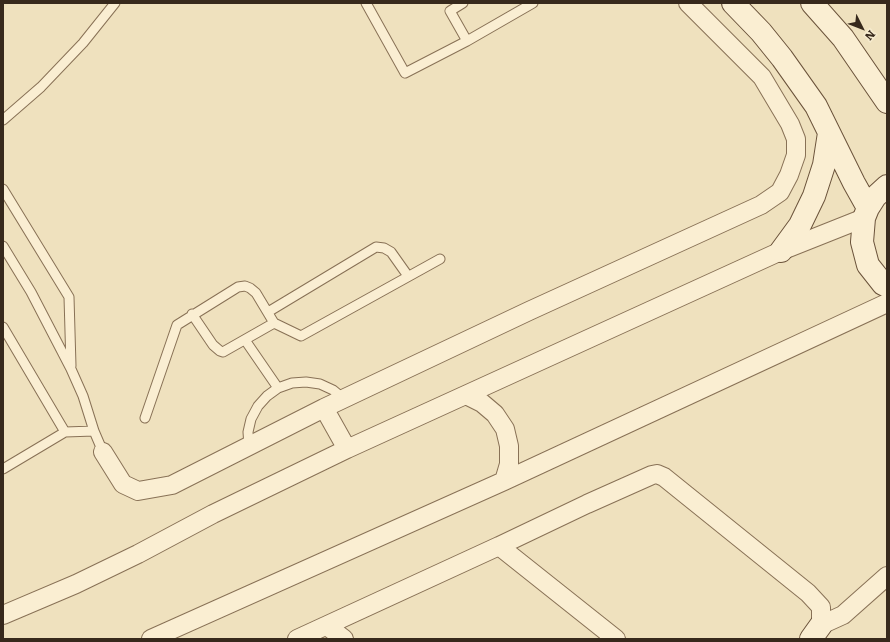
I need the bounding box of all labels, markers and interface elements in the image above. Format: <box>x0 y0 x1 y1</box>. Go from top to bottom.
north arrow <box>842 8 882 48</box>
text: N <box>862 27 880 45</box>

